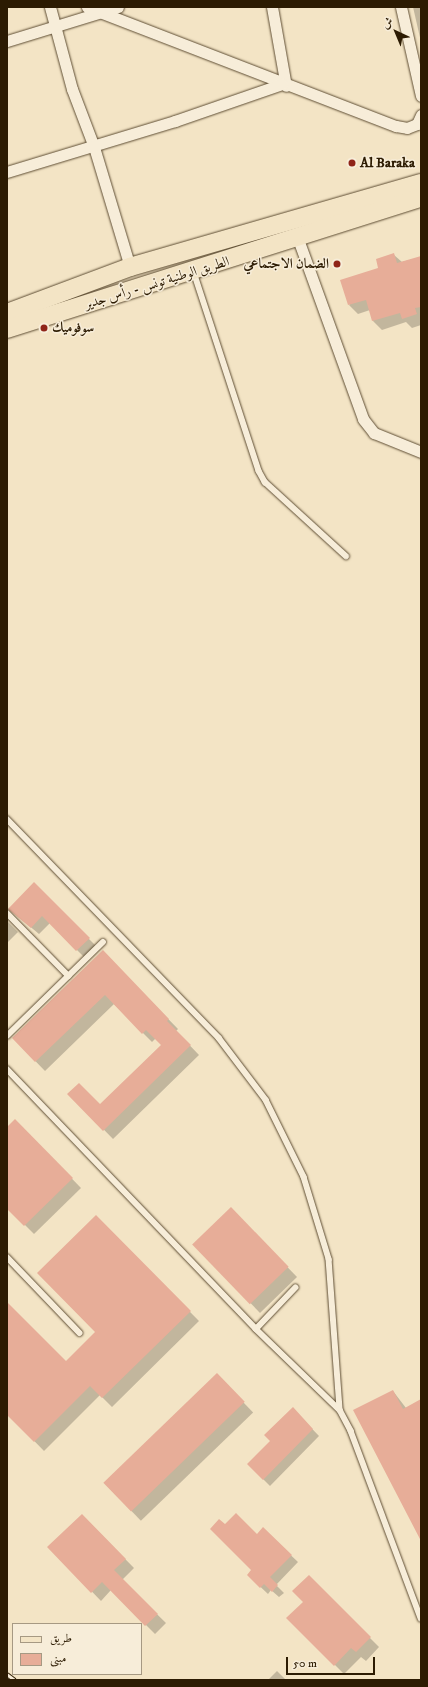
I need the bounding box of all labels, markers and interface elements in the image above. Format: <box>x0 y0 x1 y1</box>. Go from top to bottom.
north arrow <box>376 12 416 52</box>
text: ش <box>379 15 396 32</box>
place label: Al Baraka <box>360 155 415 171</box>
marker: Al Baraka <box>347 158 357 168</box>
street label: الطريق الوطنية تونس - رأس جدير <box>83 253 231 313</box>
place label: الضمان الاجتماعي <box>243 256 329 272</box>
marker: الضمان الاجتماعي <box>332 259 342 269</box>
place label: سوفوميك <box>52 320 94 336</box>
marker: سوفوميك <box>39 323 49 333</box>
legend <box>12 1623 142 1675</box>
text: طريق <box>50 1631 72 1646</box>
scale bar <box>288 1649 377 1675</box>
text: مبنى <box>50 1651 66 1666</box>
text: 50 m <box>293 1656 317 1671</box>

